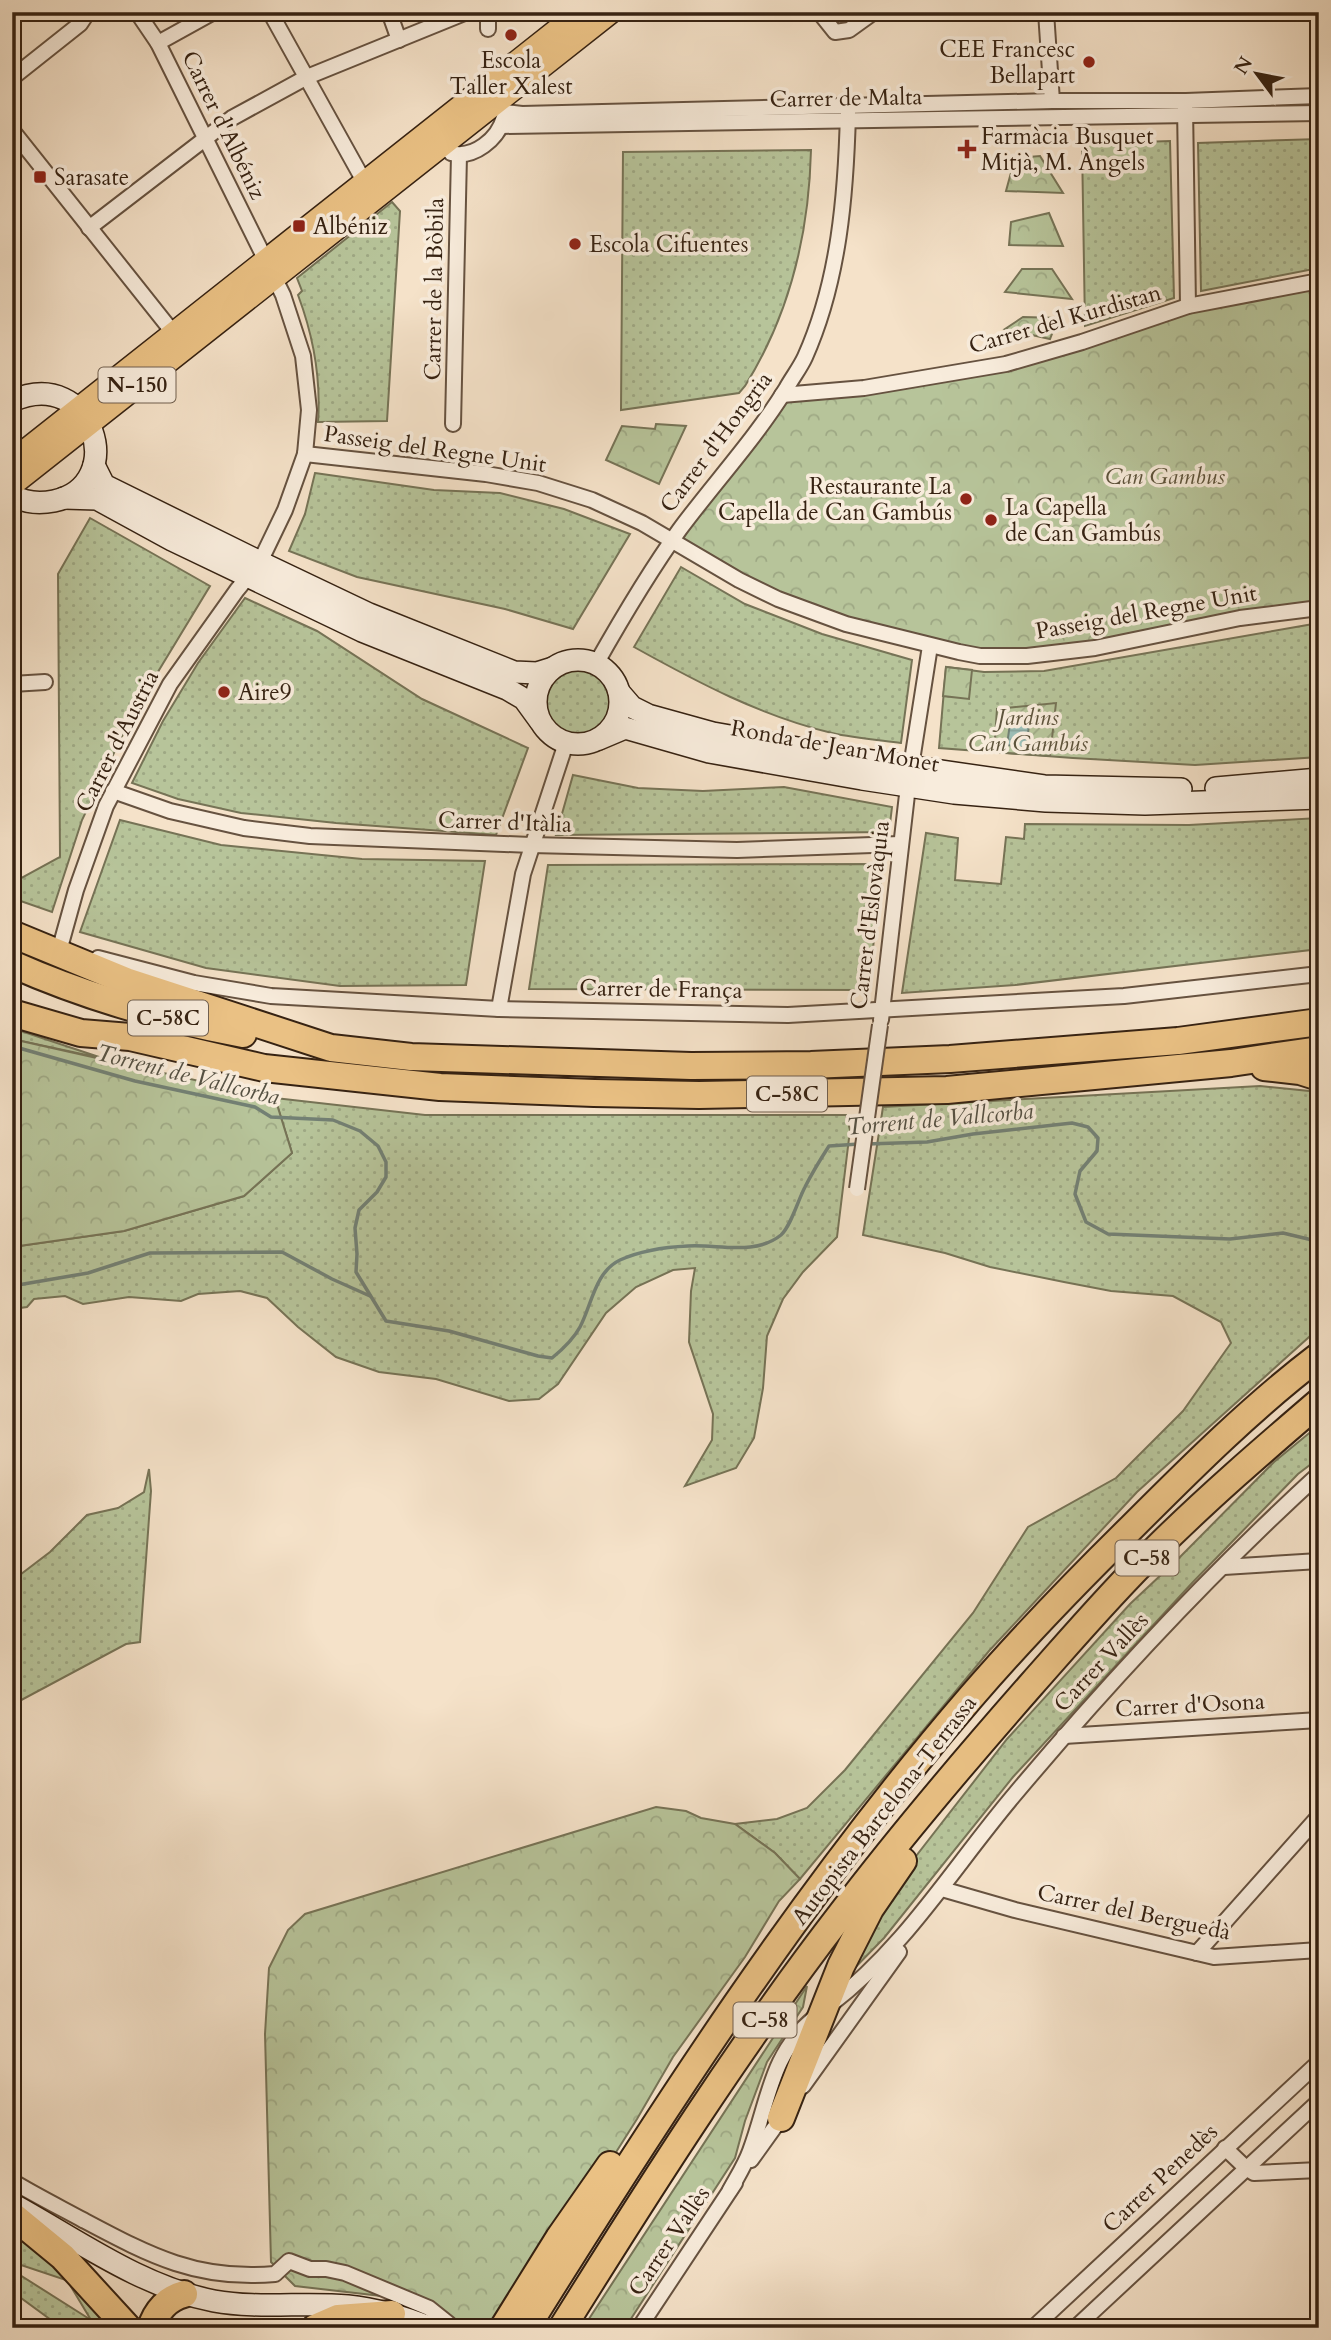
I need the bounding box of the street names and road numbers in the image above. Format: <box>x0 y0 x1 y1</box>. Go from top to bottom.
street label: Carrer d'Albéniz <box>175 46 273 204</box>
street label: Carrer de Malta <box>769 81 923 115</box>
street label: Carrer de la Bòbila <box>417 197 451 381</box>
street label: Carrer del Kurdistan <box>965 277 1165 361</box>
street label: Carrer d'Hongria <box>653 365 779 519</box>
road number: N-150 <box>99 368 176 402</box>
street label: Passeig del Regne Unit <box>322 418 548 480</box>
street label: Passeig del Regne Unit <box>1033 577 1259 647</box>
street label: Carrer d'Austria <box>68 665 166 817</box>
street label: Ronda de Jean Monet <box>728 712 942 780</box>
street label: Carrer d'Itàlia <box>437 804 573 840</box>
street label: Carrer d'Eslovàquia <box>843 819 897 1011</box>
street label: Carrer de França <box>579 972 743 1006</box>
road number: C-58C <box>128 1000 208 1036</box>
road number: C-58C <box>747 1076 827 1112</box>
road number: C-58 <box>1116 1540 1178 1576</box>
street label: Carrer Vallès <box>1047 1605 1155 1719</box>
street label: Carrer d'Osona <box>1114 1686 1266 1724</box>
street label: Autopista Barcelona-Terrassa <box>784 1688 984 1932</box>
street label: Carrer del Berguedà <box>1035 1876 1233 1948</box>
road number: C-58 <box>734 2002 796 2038</box>
street label: Carrer Penedès <box>1096 2116 1224 2240</box>
street label: Carrer Vallès <box>621 2180 717 2302</box>

